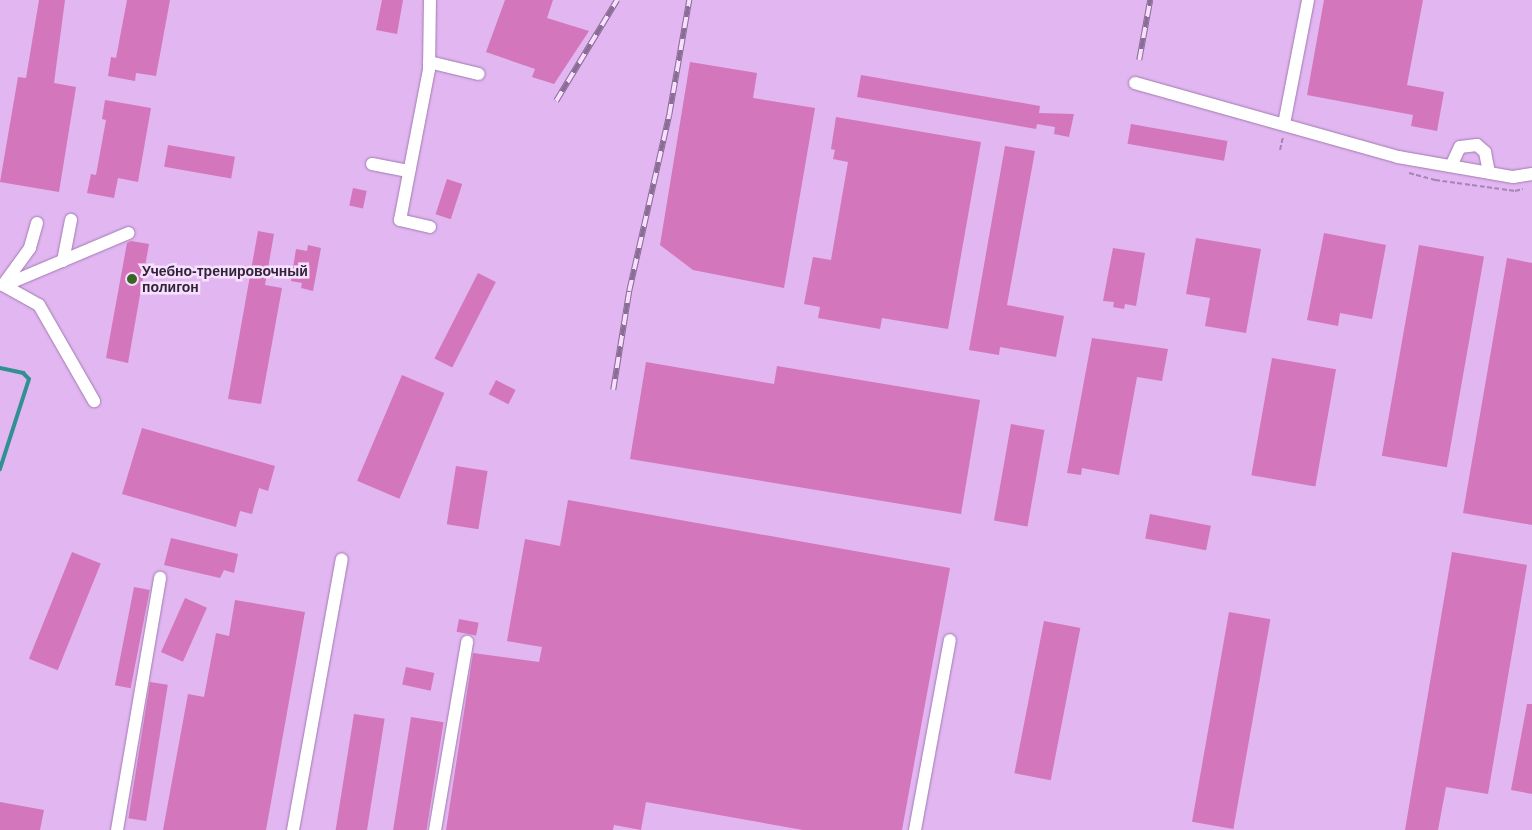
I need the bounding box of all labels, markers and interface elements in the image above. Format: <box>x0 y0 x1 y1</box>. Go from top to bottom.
place label: Учебно-тренировочный полигон <box>142 263 308 296</box>
marker: Учебно-тренировочный полигон <box>126 273 138 285</box>

